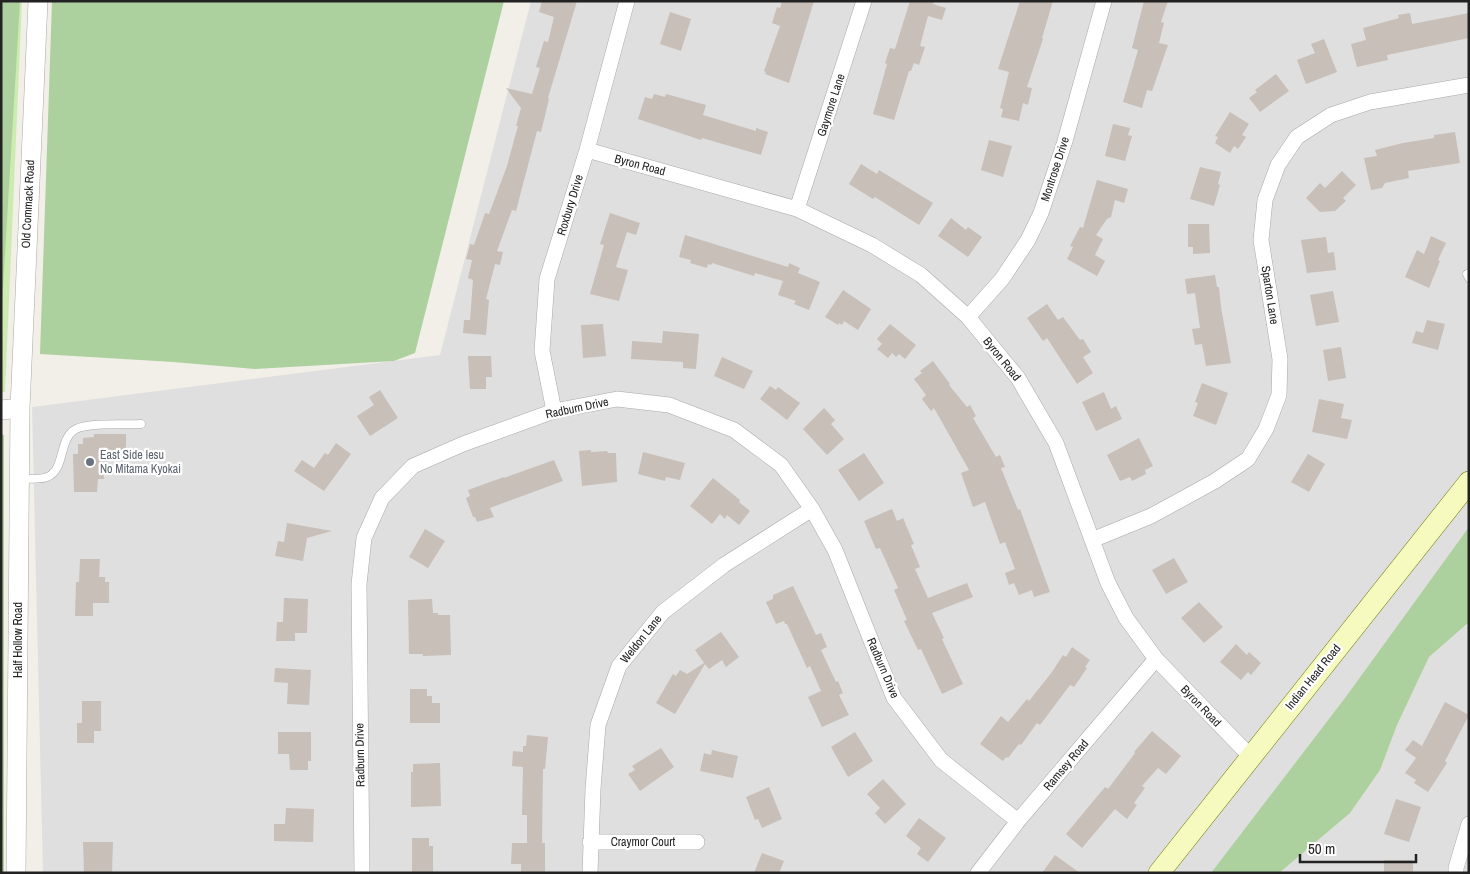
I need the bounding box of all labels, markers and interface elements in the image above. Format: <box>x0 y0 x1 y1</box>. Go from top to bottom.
street label: Gaymore Lane <box>813 72 849 138</box>
street label: Montrose Drive <box>1037 135 1073 203</box>
street label: Byron Road <box>613 151 667 179</box>
street label: Old Commack Road <box>18 159 38 249</box>
street label: Roxbury Drive <box>553 173 587 237</box>
street label: Sparton Lane <box>1257 265 1283 325</box>
street label: Byron Road <box>979 334 1025 384</box>
street label: Radburn Drive <box>544 394 610 422</box>
place label: East Side Iesu No Mitama Kyokai <box>100 447 181 477</box>
marker: East Side Iesu No Mitama Kyokai <box>84 456 96 468</box>
street label: Half Hollow Road <box>10 602 26 678</box>
street label: Weldon Lane <box>617 611 665 667</box>
street label: Radburn Drive <box>863 635 903 701</box>
street label: Indian Head Road <box>1282 641 1344 713</box>
street label: Byron Road <box>1177 682 1225 730</box>
street label: Radburn Drive <box>351 723 369 787</box>
street label: Ramsey Road <box>1040 736 1092 794</box>
scale bar <box>1300 832 1416 864</box>
street label: Craymor Court <box>611 834 676 850</box>
text: 50 m <box>1308 838 1335 859</box>

